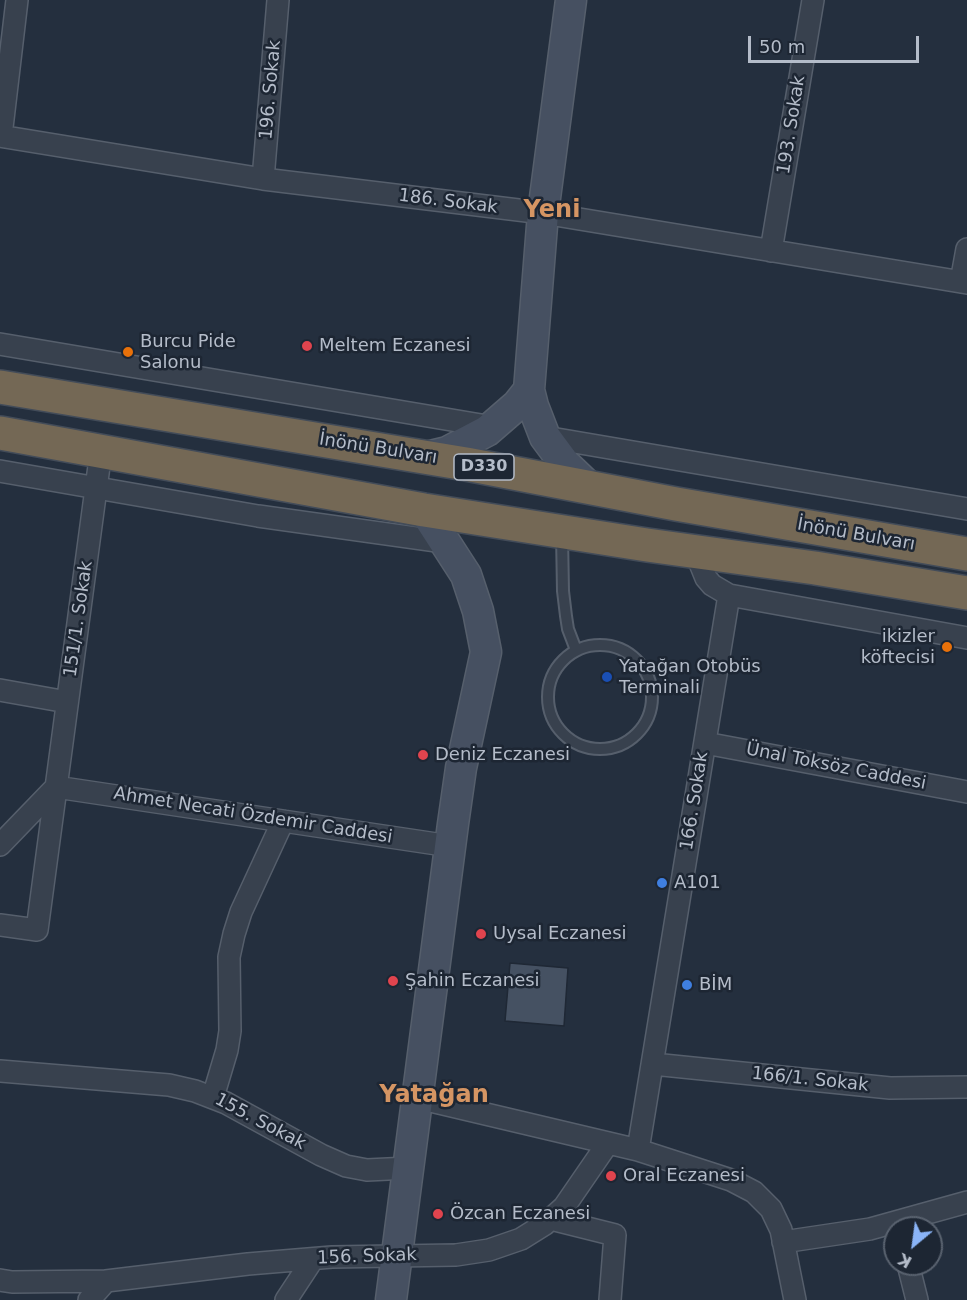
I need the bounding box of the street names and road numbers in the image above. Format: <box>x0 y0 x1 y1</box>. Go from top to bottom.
street label: 196. Sokak <box>256 39 286 141</box>
street label: 193. Sokak <box>774 74 810 176</box>
street label: 186. Sokak <box>397 185 499 219</box>
street label: İnönü Bulvarı <box>317 429 439 469</box>
road number: D330 <box>454 454 514 480</box>
street label: İnönü Bulvarı <box>795 514 917 556</box>
street label: 151/1. Sokak <box>60 559 98 679</box>
street label: Ünal Toksöz Caddesi <box>744 739 928 795</box>
street label: 166. Sokak <box>677 750 713 852</box>
street label: Ahmet Necati Özdemir Caddesi <box>112 783 394 849</box>
street label: 166/1. Sokak <box>751 1063 869 1097</box>
street label: 155. Sokak <box>211 1089 309 1155</box>
street label: 156. Sokak <box>317 1244 417 1270</box>

